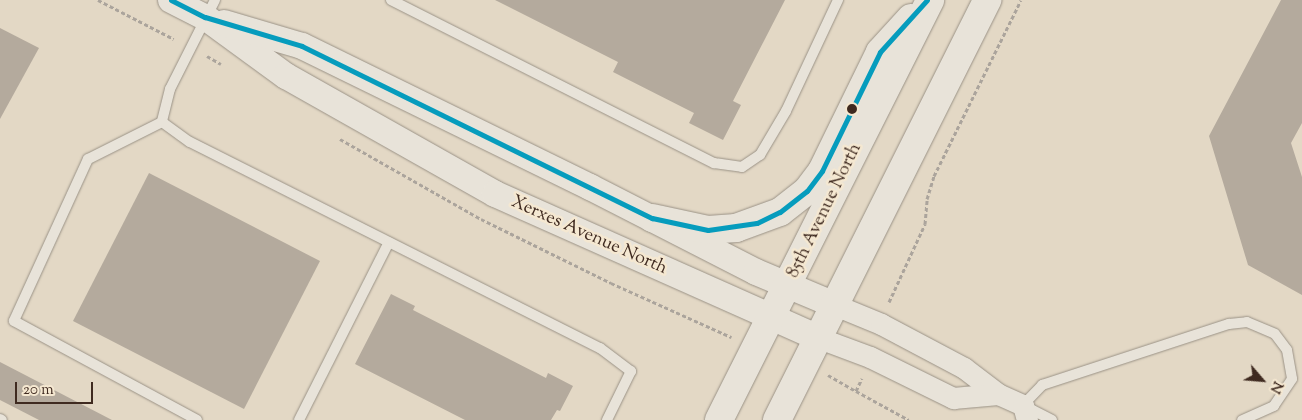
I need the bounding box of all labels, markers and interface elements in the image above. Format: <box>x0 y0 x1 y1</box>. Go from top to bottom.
unlabelled marker <box>847 104 857 114</box>
street label: 85th Avenue North <box>783 140 867 282</box>
street label: Xerxes Avenue North <box>508 192 670 280</box>
north arrow <box>1237 355 1287 405</box>
scale bar <box>18 372 95 404</box>
text: N <box>1264 377 1287 396</box>
text: 20 m <box>23 380 54 401</box>

